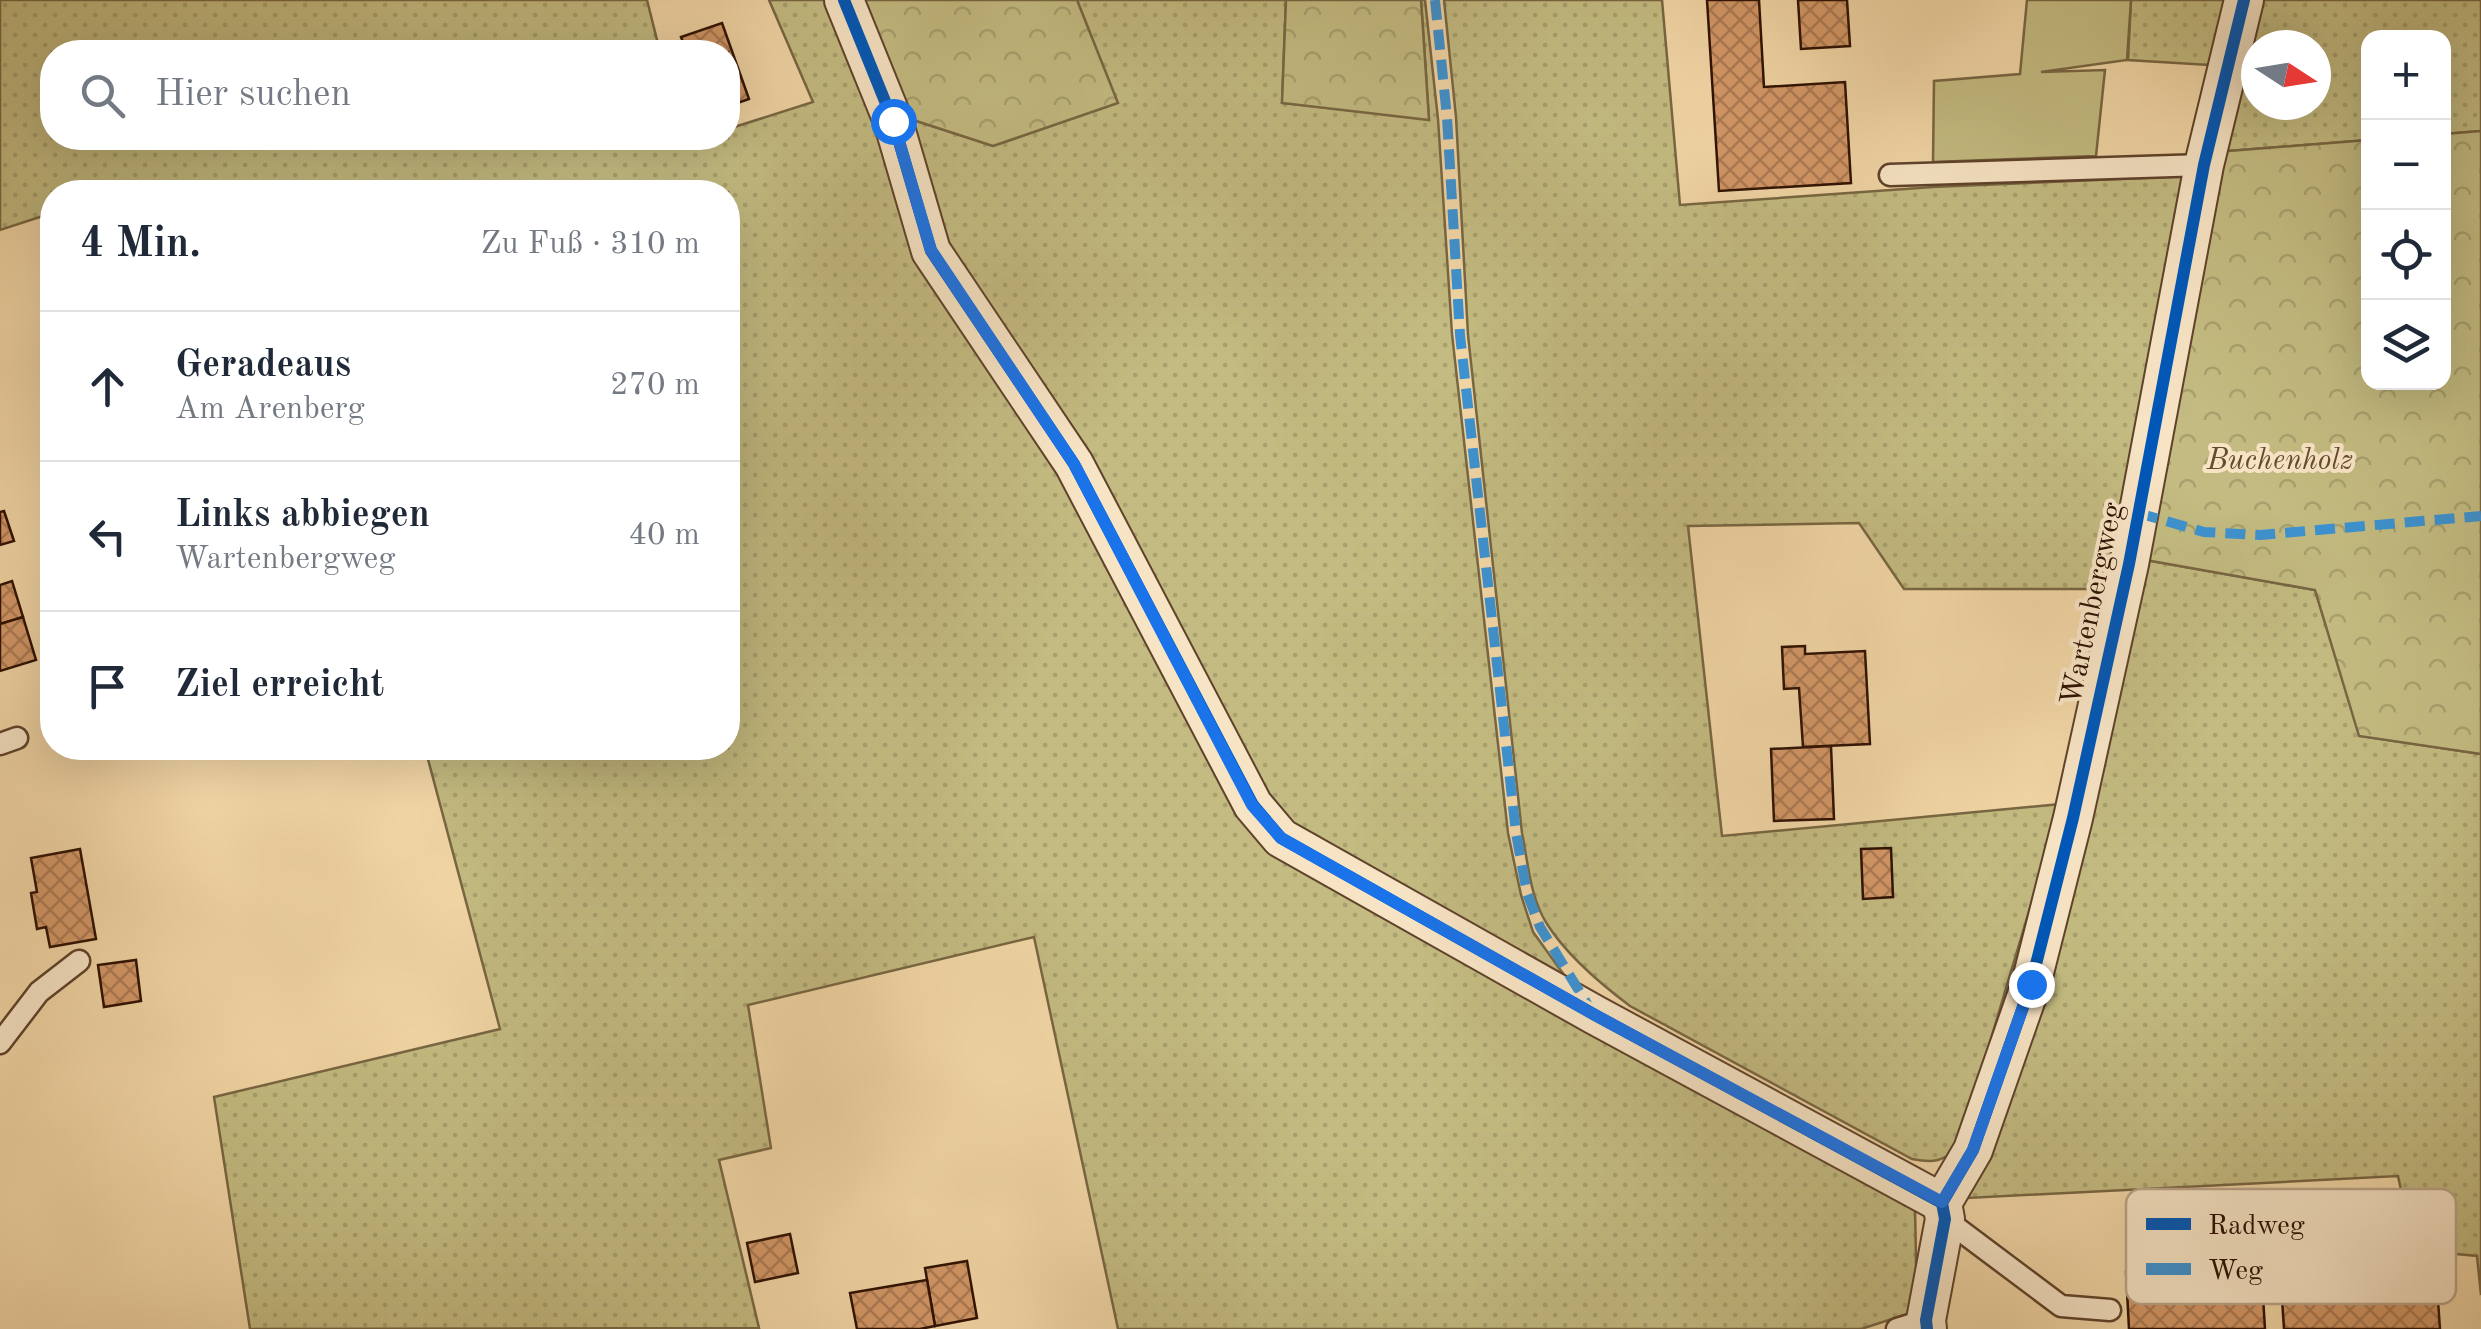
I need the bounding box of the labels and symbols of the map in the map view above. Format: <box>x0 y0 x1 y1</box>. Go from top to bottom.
north arrow <box>2241 30 2331 120</box>
route start <box>871 99 917 145</box>
park label: Buchenholz <box>2206 446 2353 476</box>
street label: Wartenbergweg <box>2057 500 2129 708</box>
route end <box>2009 962 2055 1008</box>
legend <box>2126 1189 2456 1304</box>
text: Radweg <box>2208 1213 2305 1241</box>
text: Weg <box>2208 1258 2263 1286</box>

